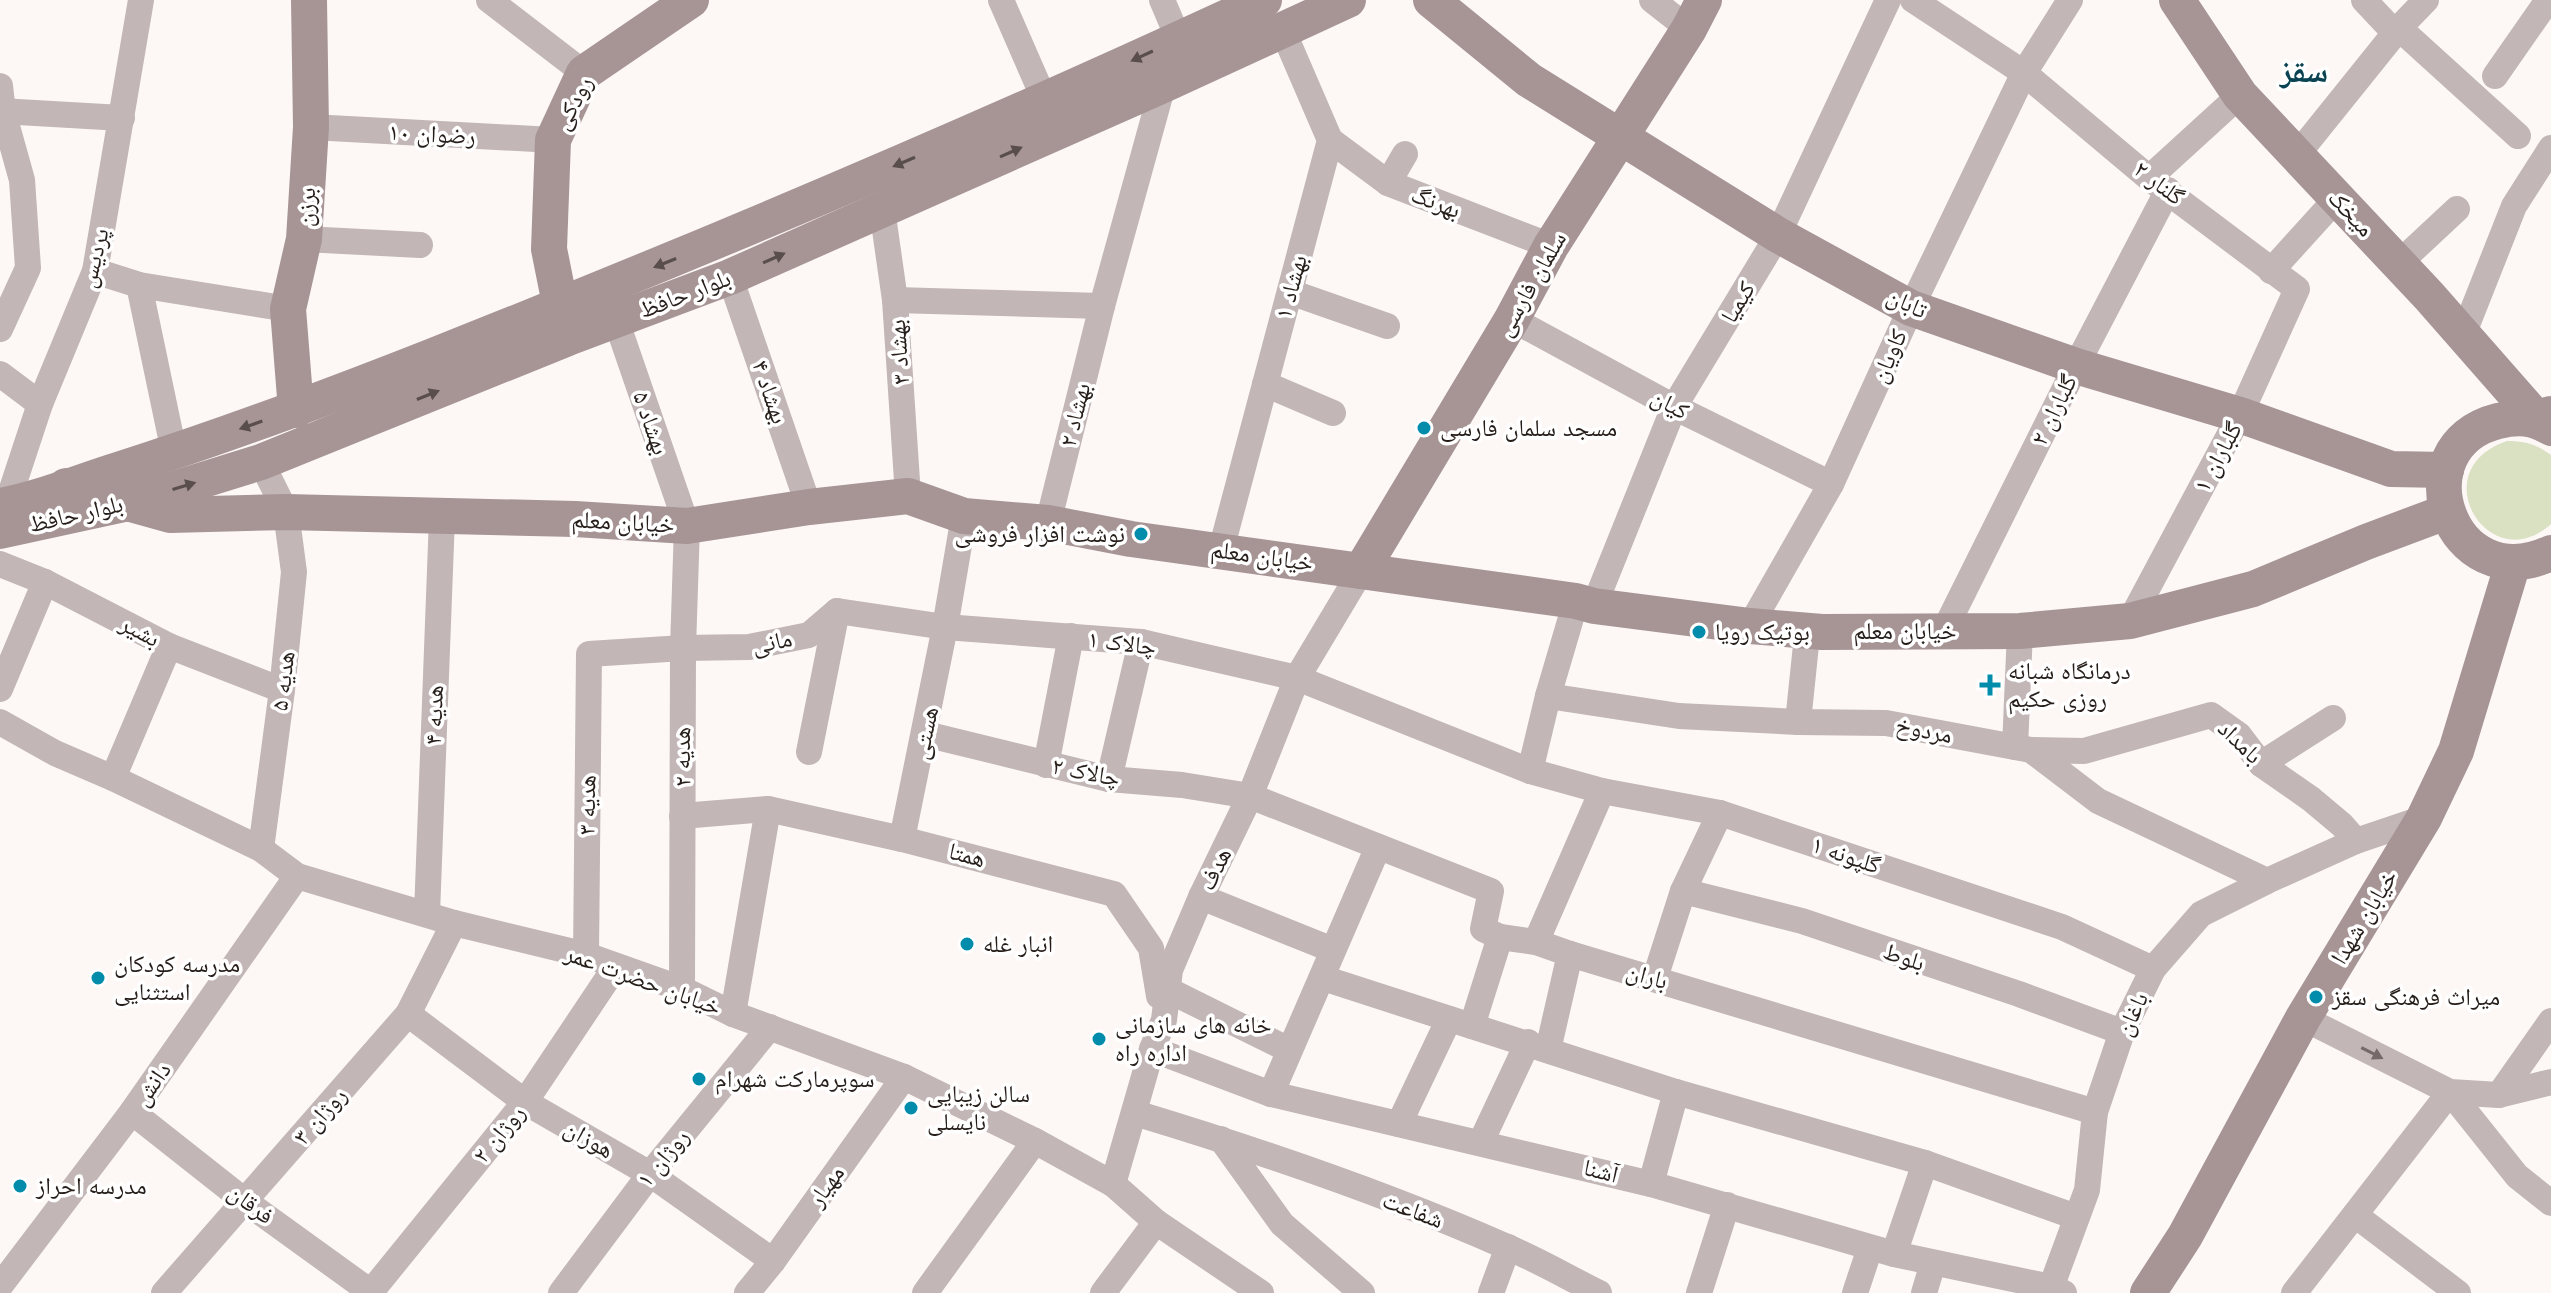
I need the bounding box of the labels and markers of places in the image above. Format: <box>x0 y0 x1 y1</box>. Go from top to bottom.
place label: مسجد سلمان فارسی <box>1440 413 1617 442</box>
marker: مسجد سلمان فارسی <box>1415 419 1433 437</box>
place label: نوشت افزار فروشی <box>955 519 1125 548</box>
marker: نوشت افزار فروشی <box>1132 525 1150 543</box>
place label: بوتیک رویا <box>1715 617 1810 646</box>
marker: بوتیک رویا <box>1690 623 1708 641</box>
place label: درمانگاه شبانه روزی حکیم <box>2008 656 2131 715</box>
marker: درمانگاه شبانه روزی حکیم <box>1979 674 2001 696</box>
place label: انبار غله <box>983 929 1053 958</box>
marker: انبار غله <box>958 935 976 953</box>
place label: مدرسه کودکان استثنایی <box>114 949 240 1006</box>
marker: مدرسه کودکان استثنایی <box>89 969 107 987</box>
place label: میراث فرهنگی سقز <box>2331 982 2500 1011</box>
marker: میراث فرهنگی سقز <box>2307 988 2325 1006</box>
place label: خانه های سازمانی اداره راه <box>1115 1010 1272 1067</box>
marker: خانه های سازمانی اداره راه <box>1090 1030 1108 1048</box>
place label: سوپرمارکت شهرام <box>715 1064 875 1095</box>
marker: سوپرمارکت شهرام <box>690 1070 708 1088</box>
place label: سالن زیبایی نایسلی <box>927 1079 1030 1136</box>
marker: سالن زیبایی نایسلی <box>902 1099 920 1117</box>
place label: مدرسه احراز <box>35 1171 147 1200</box>
marker: مدرسه احراز <box>11 1177 29 1195</box>

